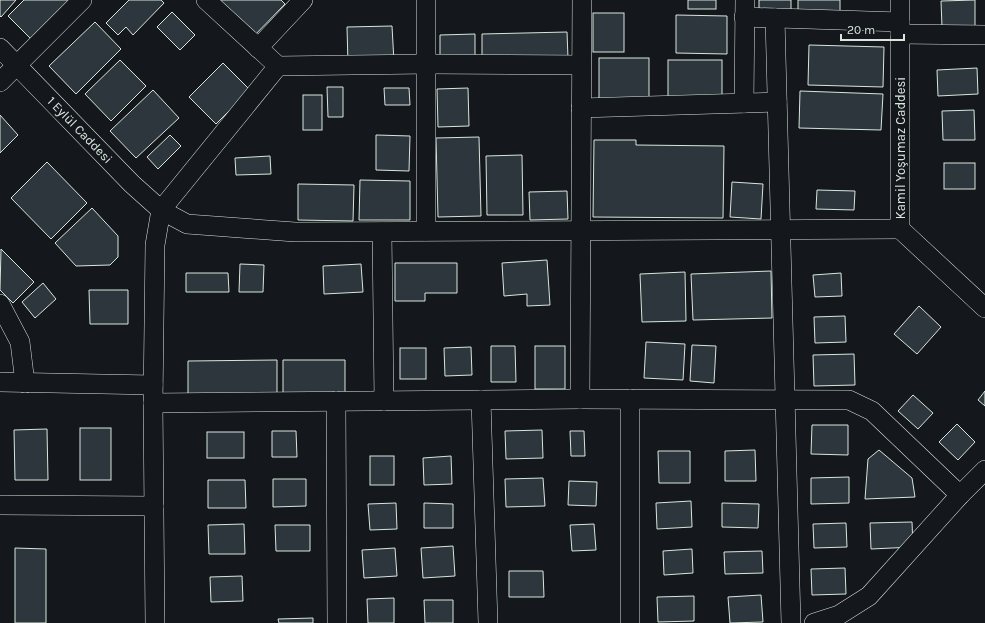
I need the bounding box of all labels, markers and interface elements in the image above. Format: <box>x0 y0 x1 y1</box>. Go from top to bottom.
scale bar <box>841 16 904 42</box>
text: 20 m <box>847 23 875 37</box>
street label: Kamil Yoşumaz Caddesi <box>893 77 908 219</box>
street label: 1 Eylül Caddesi <box>44 94 116 166</box>

